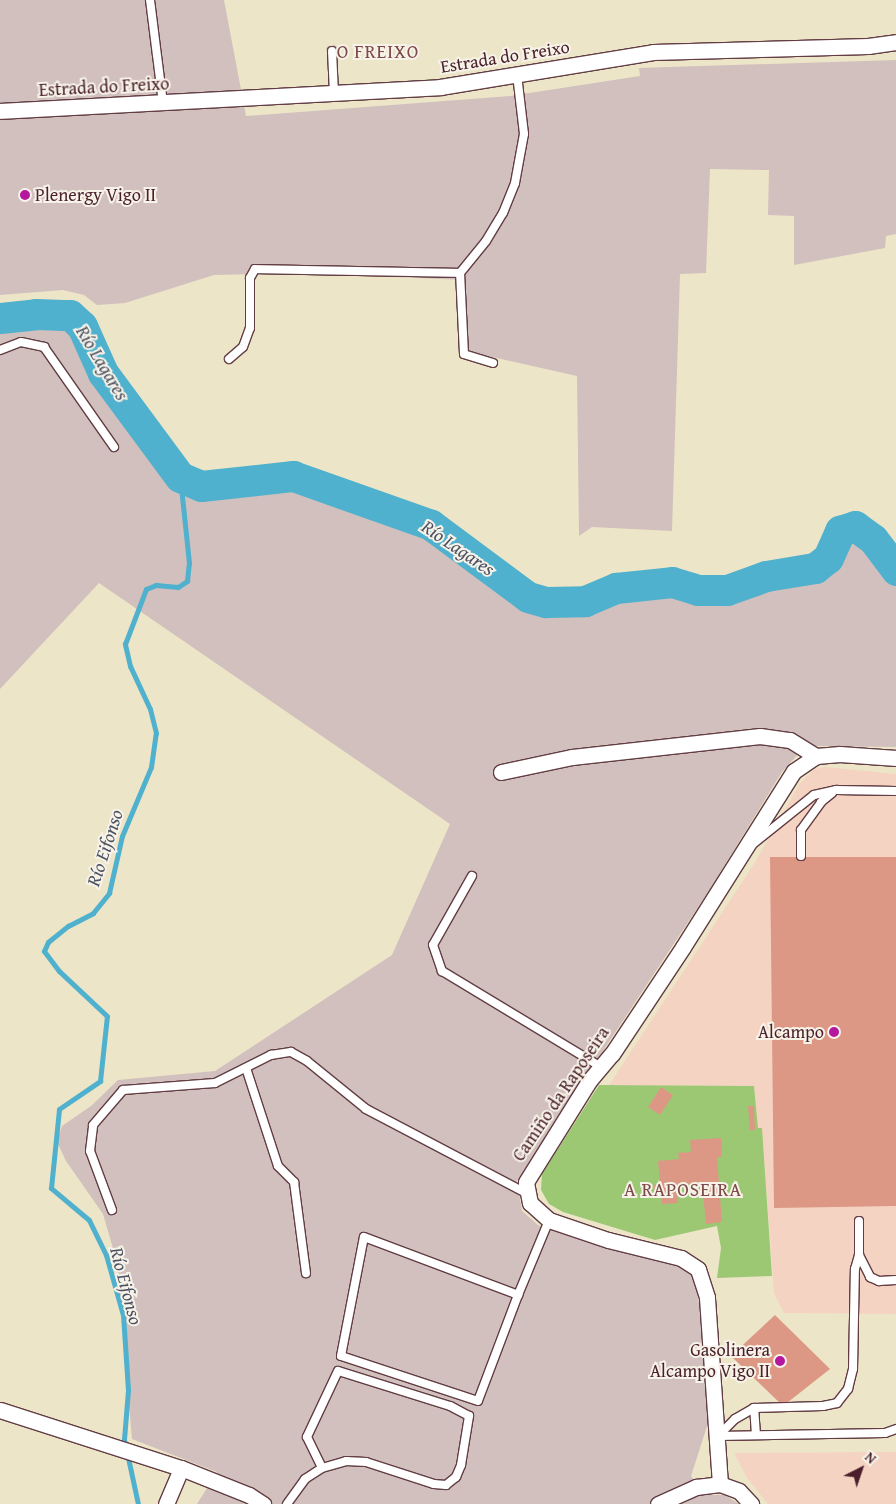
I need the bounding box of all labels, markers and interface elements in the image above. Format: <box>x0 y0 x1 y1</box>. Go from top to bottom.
street label: Estrada do Freixo <box>439 36 571 78</box>
district label: O FREIXO <box>336 41 420 63</box>
street label: Estrada do Freixo <box>38 73 170 101</box>
place label: Plenergy Vigo II <box>35 184 156 206</box>
marker: Plenergy Vigo II <box>19 189 31 201</box>
water label: Río Lagares <box>71 322 133 404</box>
water label: Río Lagares <box>417 515 499 581</box>
water label: Río Eifonso <box>82 807 128 889</box>
place label: Alcampo <box>758 1021 824 1043</box>
street label: Camiño da Raposeira <box>508 1023 614 1165</box>
marker: Alcampo <box>828 1026 840 1038</box>
district label: A RAPOSEIRA <box>623 1179 743 1201</box>
water label: Río Eifonso <box>105 1245 147 1327</box>
place label: Gasolinera Alcampo Vigo II <box>650 1340 770 1382</box>
marker: Gasolinera Alcampo Vigo II <box>774 1355 786 1367</box>
north arrow <box>836 1444 886 1494</box>
text: N <box>861 1447 881 1468</box>

